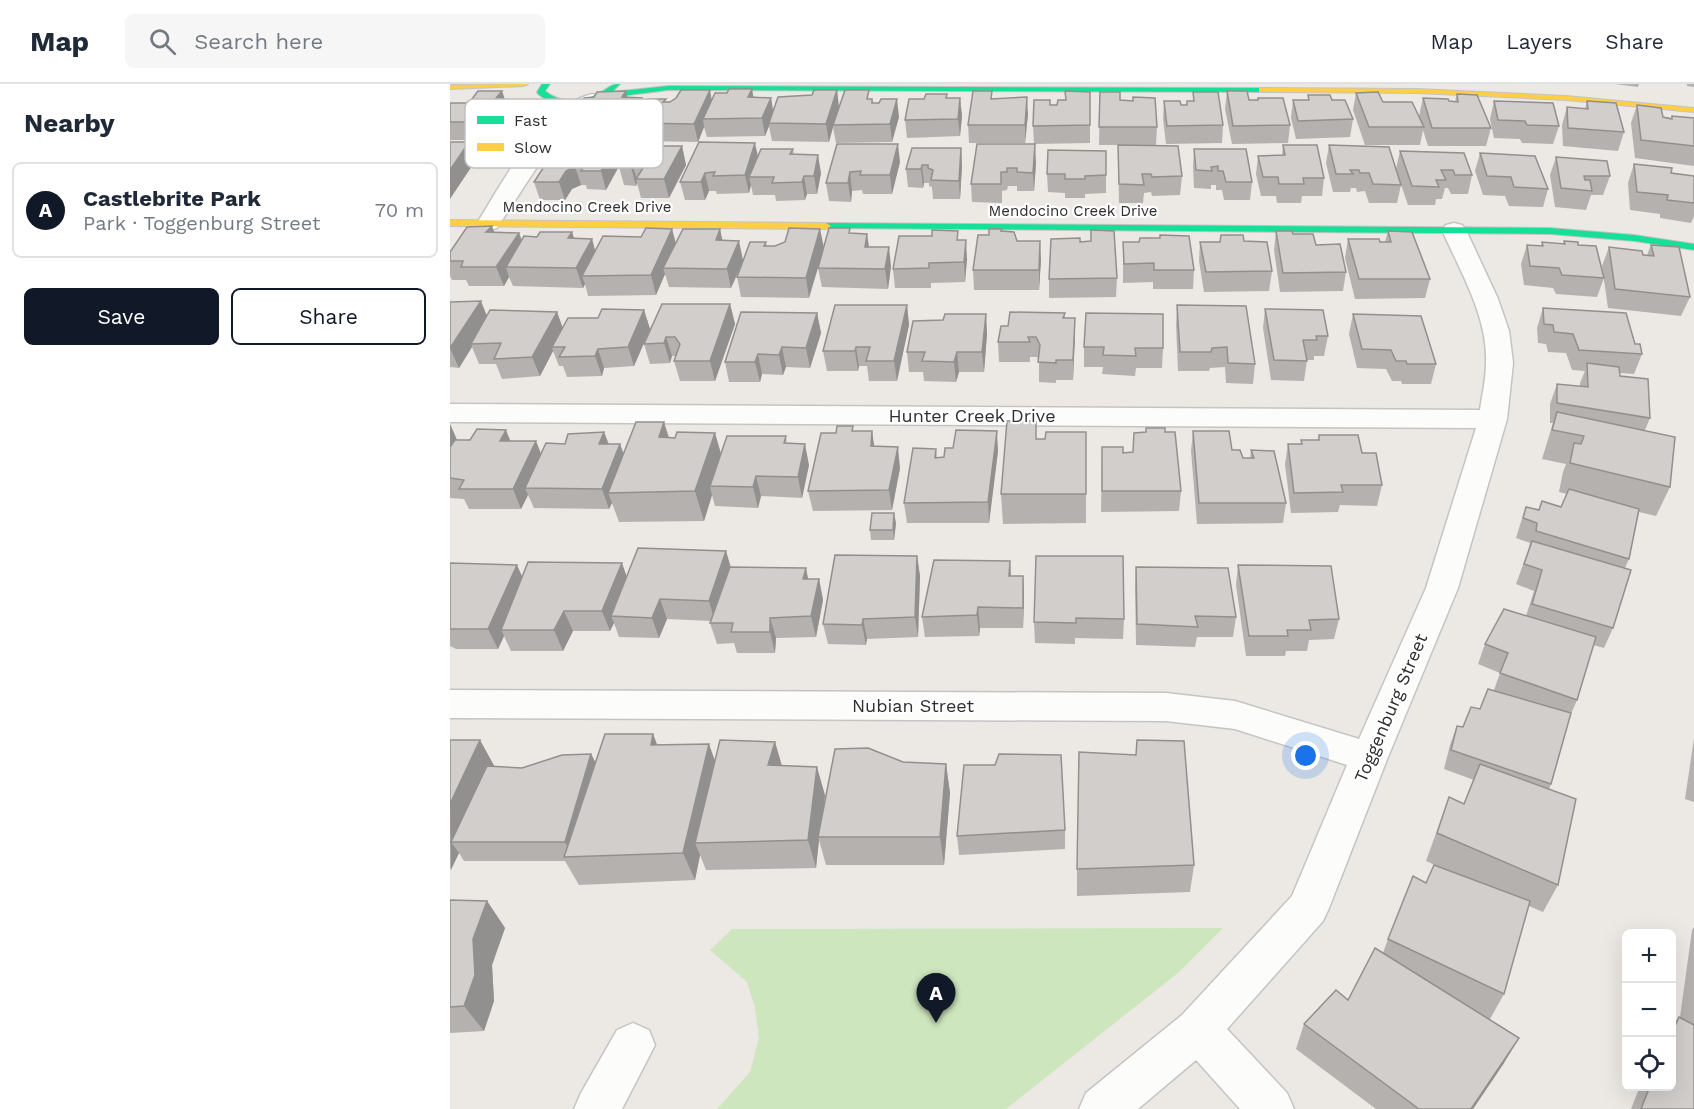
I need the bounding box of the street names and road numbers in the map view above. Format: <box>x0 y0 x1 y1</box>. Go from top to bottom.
street label: Mendocino Creek Drive <box>503 198 671 216</box>
street label: Mendocino Creek Drive <box>989 202 1157 220</box>
street label: Hunter Creek Drive <box>888 405 1056 426</box>
street label: Toggenburg Street <box>1350 630 1432 785</box>
street label: Nubian Street <box>852 695 974 716</box>

